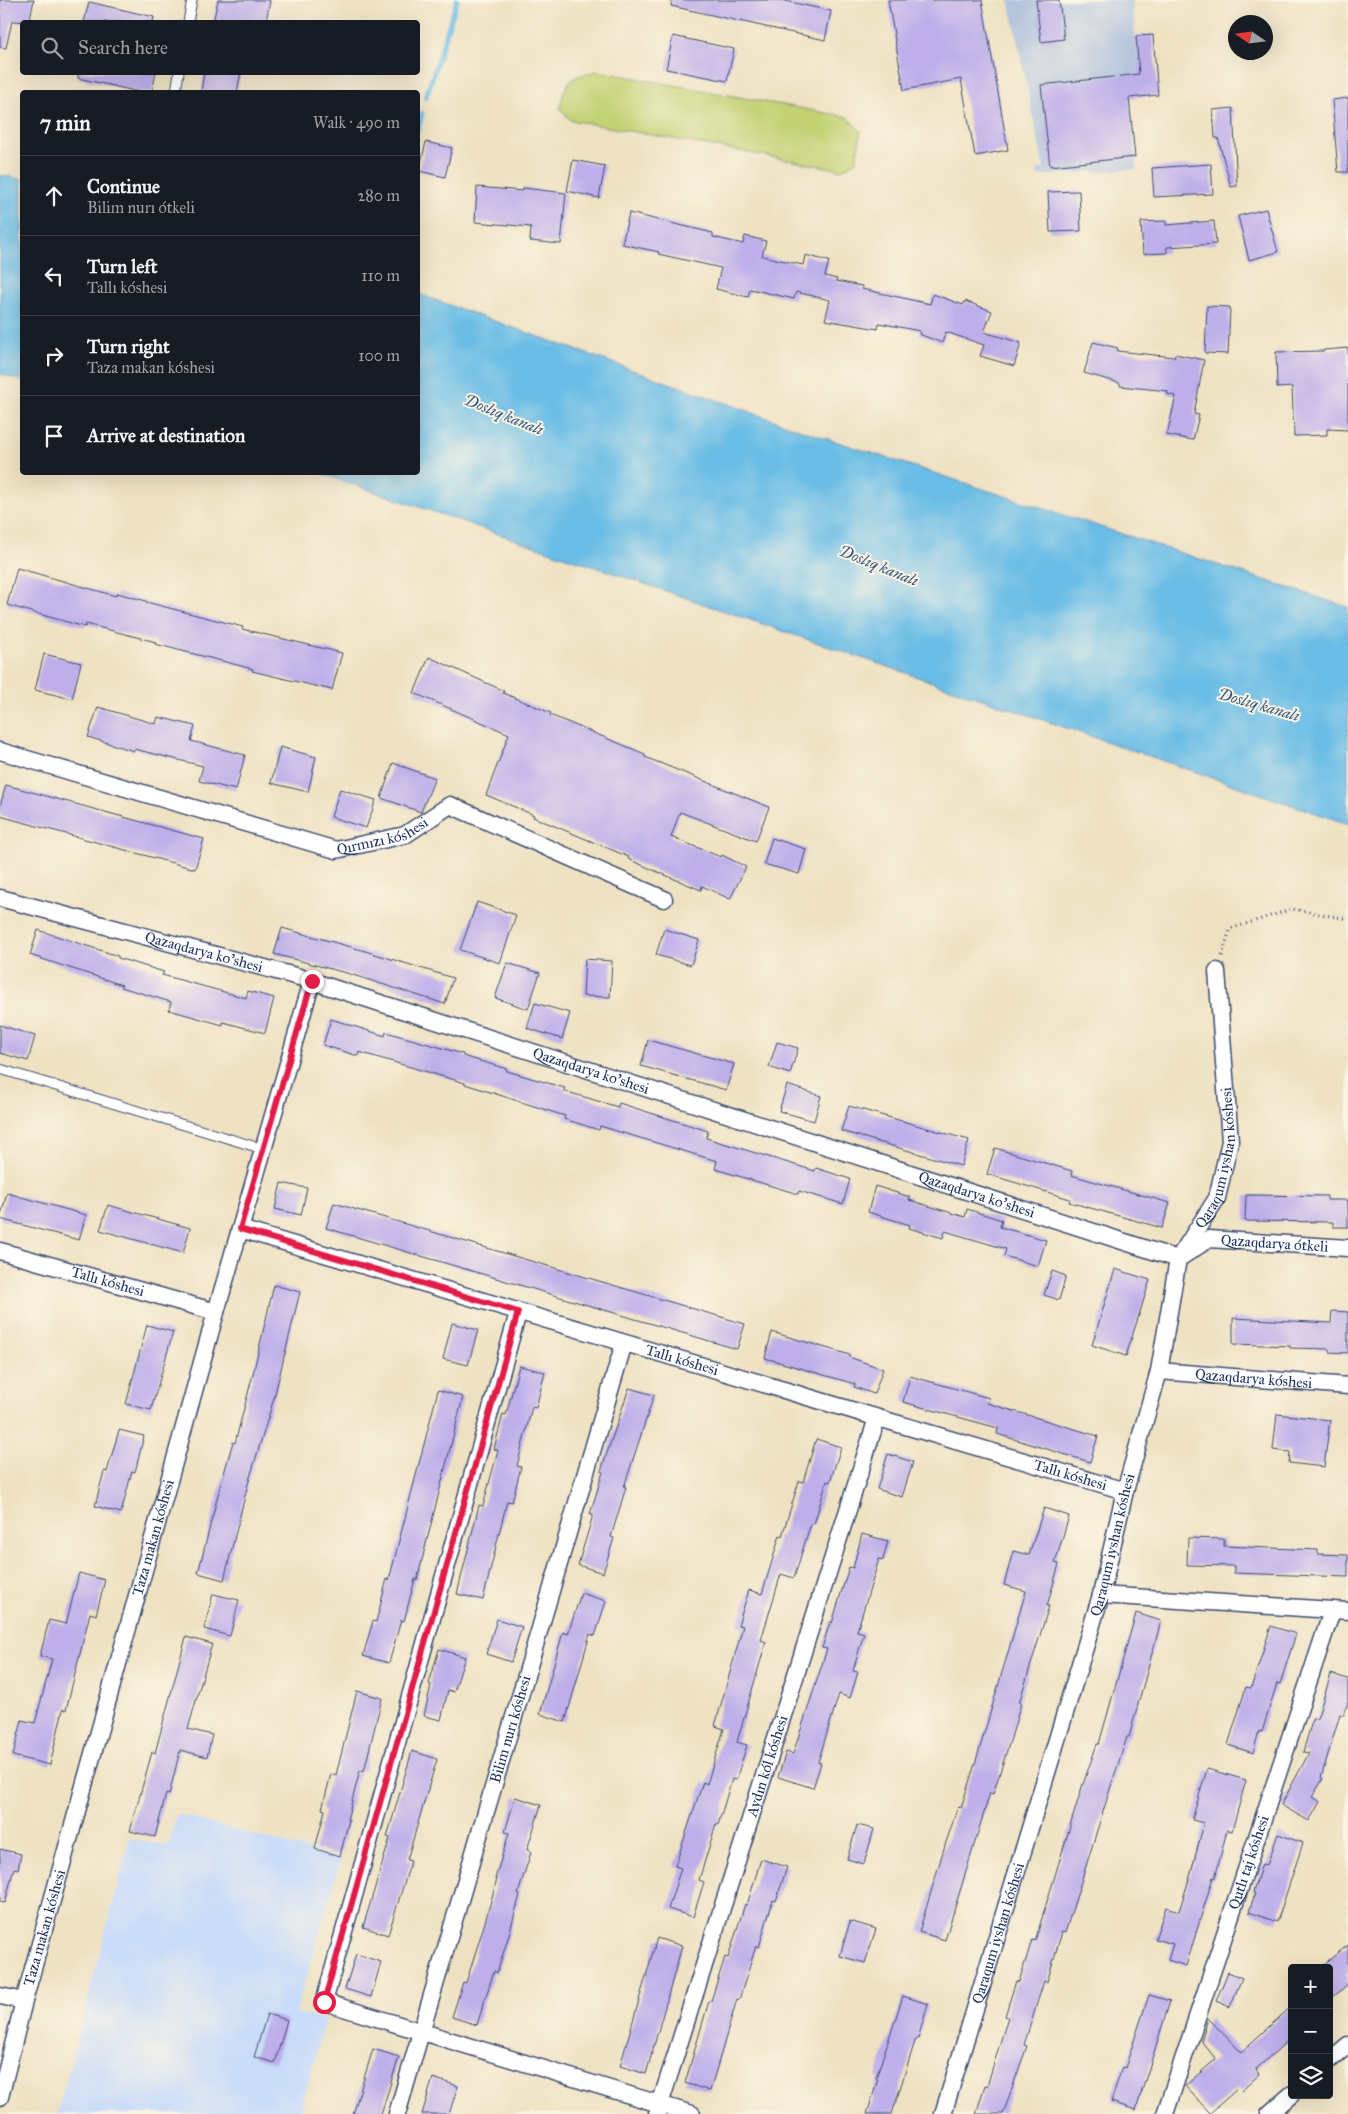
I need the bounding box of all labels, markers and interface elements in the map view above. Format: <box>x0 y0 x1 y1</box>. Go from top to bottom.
north arrow <box>1228 15 1273 60</box>
search box <box>20 20 420 75</box>
icon: search <box>38 34 66 62</box>
text: Search here <box>78 36 168 59</box>
text: 7 min <box>40 110 91 136</box>
text: Walk · 490 m <box>313 113 400 132</box>
text: Continue <box>87 175 160 198</box>
icon: ahead <box>40 182 68 210</box>
text: 280 m <box>357 186 400 205</box>
text: Bilim nurı ótkeli <box>87 198 195 217</box>
text: Turn left <box>87 255 157 278</box>
icon: left <box>40 262 68 290</box>
text: 110 m <box>361 266 400 285</box>
text: Tallı kóshesi <box>87 278 167 297</box>
text: Turn right <box>87 335 170 358</box>
icon: right <box>40 342 68 370</box>
text: 100 m <box>358 346 400 365</box>
text: Taza makan kóshesi <box>87 358 215 377</box>
water label: Doslıq kanalı <box>461 390 547 439</box>
icon: arrive <box>40 422 68 450</box>
text: Arrive at destination <box>87 424 245 447</box>
water label: Doslıq kanalı <box>836 541 922 590</box>
water label: Doslıq kanalı <box>1216 684 1302 725</box>
street label: Qırmızı kóshesi <box>335 813 432 859</box>
street label: Qazaqdarya ko'shesi <box>143 928 265 976</box>
route end <box>301 970 324 993</box>
street label: Qazaqdarya ko'shesi <box>531 1044 652 1098</box>
street label: Qaraqum iyshan kóshesi <box>1191 1087 1239 1232</box>
street label: Qazaqdarya ko'shesi <box>916 1167 1037 1222</box>
street label: Qazaqdarya ótkeli <box>1220 1231 1329 1256</box>
street label: Tallı kóshesi <box>69 1263 146 1300</box>
street label: Tallı kóshesi <box>643 1341 721 1379</box>
street label: Qazaqdarya kóshesi <box>1194 1365 1313 1392</box>
street label: Tallı kóshesi <box>1032 1456 1109 1494</box>
street label: Qaraqum iyshan kóshesi <box>1086 1471 1139 1618</box>
street label: Taza makan kóshesi <box>128 1477 178 1598</box>
street label: Bilim nurı kóshesi <box>486 1673 535 1785</box>
street label: Aydın kól kóshesi <box>742 1713 791 1820</box>
street label: Qutlı taj kóshesi <box>1225 1813 1272 1912</box>
street label: Qaraqum iyshan kóshesi <box>968 1860 1028 2006</box>
street label: Taza makan kóshesi <box>20 1868 69 1988</box>
map controls <box>1288 1964 1333 2099</box>
button: + <box>1288 1964 1333 2009</box>
route start <box>313 1991 336 2014</box>
button: − <box>1288 2009 1333 2054</box>
button: layers <box>1288 2054 1333 2099</box>

